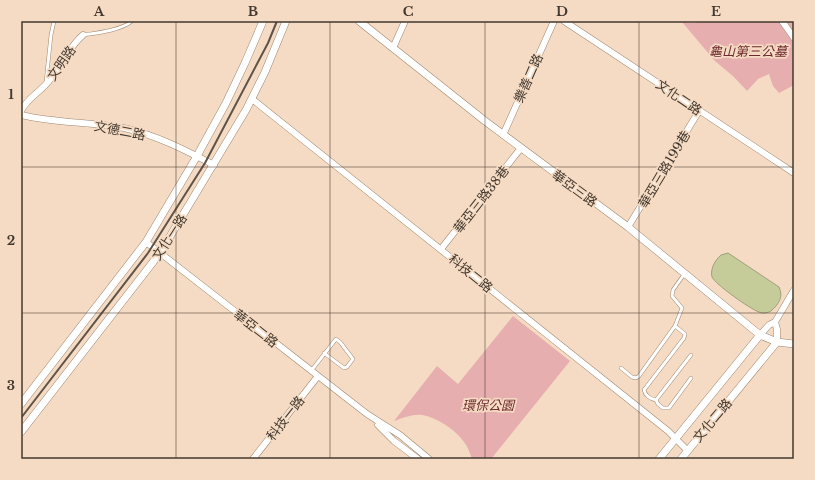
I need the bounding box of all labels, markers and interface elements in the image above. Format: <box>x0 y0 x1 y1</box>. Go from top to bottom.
text: A <box>93 3 105 20</box>
text: B <box>248 3 258 20</box>
text: C <box>403 3 414 20</box>
text: D <box>556 3 568 20</box>
text: E <box>711 3 721 20</box>
street label: 文明路 <box>43 42 80 84</box>
park label: 龜山第三公墓 <box>709 43 789 60</box>
street label: 樂善二路 <box>510 51 547 105</box>
street label: 文化二路 <box>652 76 705 119</box>
text: 1 <box>8 86 14 103</box>
street label: 文德二路 <box>93 117 147 144</box>
street label: 華亞三路199巷 <box>635 127 694 211</box>
street label: 華亞三路38巷 <box>450 162 513 236</box>
street label: 華亞三路 <box>549 166 601 211</box>
street label: 文化一路 <box>148 211 191 264</box>
text: 2 <box>7 232 15 249</box>
street label: 科技二路 <box>445 250 496 296</box>
street label: 華亞二路 <box>230 306 281 351</box>
text: 3 <box>7 377 15 394</box>
street label: 科技一路 <box>263 393 308 444</box>
street label: 文化二路 <box>689 395 736 446</box>
park label: 環保公園 <box>462 397 516 414</box>

